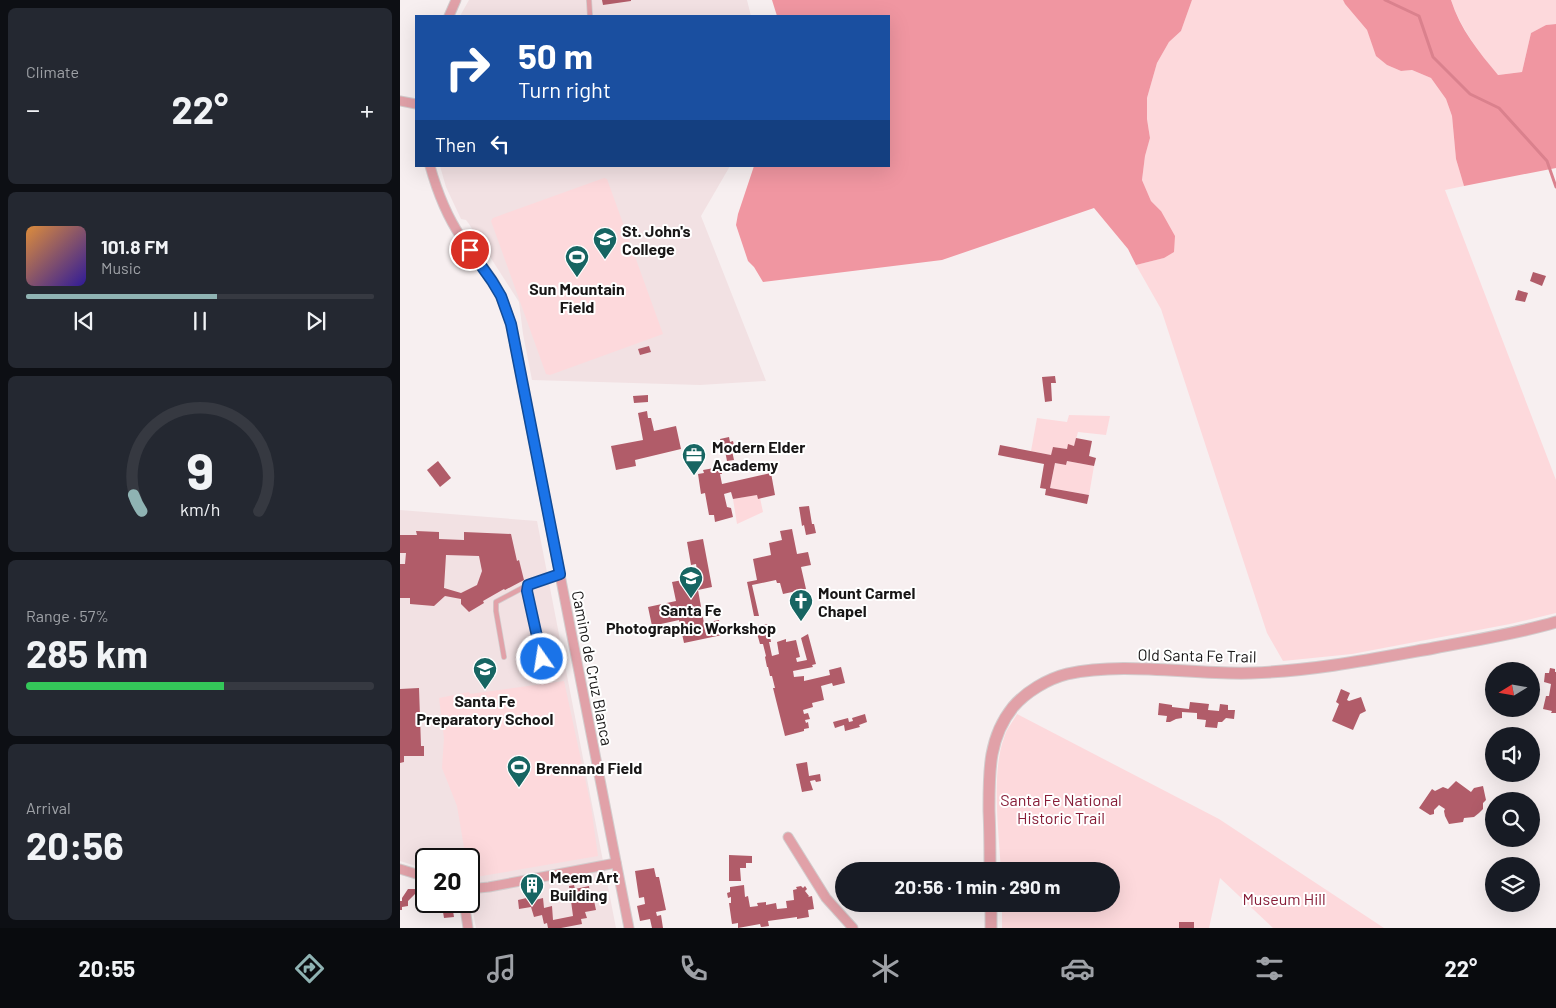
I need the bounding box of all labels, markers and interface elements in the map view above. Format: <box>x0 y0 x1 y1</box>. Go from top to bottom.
text: 50 m <box>518 34 593 76</box>
icon: right <box>435 35 500 100</box>
text: Climate <box>26 62 79 81</box>
text: Turn right <box>518 76 611 102</box>
text: 22° <box>172 86 228 132</box>
text: − <box>26 92 40 126</box>
text: + <box>360 92 374 126</box>
icon: left <box>486 130 514 158</box>
text: Then <box>435 133 476 156</box>
place label: St. John's College <box>622 221 691 258</box>
school or university icon: St. John's College <box>592 226 618 260</box>
pin <box>449 229 491 271</box>
text: 101.8 FM <box>101 235 169 258</box>
icon: arrive <box>456 236 484 264</box>
sports icon: Sun Mountain Field <box>564 244 590 278</box>
text: Music <box>101 258 141 277</box>
place label: Sun Mountain Field <box>529 279 625 316</box>
icon: previous <box>70 307 98 335</box>
icon: pause <box>186 307 214 335</box>
icon: next <box>302 307 330 335</box>
place label: Modern Elder Academy <box>712 437 805 474</box>
text: 9 <box>186 438 214 500</box>
office icon: Modern Elder Academy <box>681 442 707 476</box>
text: km/h <box>180 498 220 520</box>
school or university icon: Santa Fe Photographic Workshop <box>678 565 704 599</box>
place label: Mount Carmel Chapel <box>818 583 915 620</box>
church icon: Mount Carmel Chapel <box>788 588 814 622</box>
street label: Camino de Cruz Blanca <box>569 589 617 747</box>
place label: Santa Fe Photographic Workshop <box>606 600 776 637</box>
text: Range · 57% <box>26 606 109 625</box>
text: 285 km <box>26 630 148 676</box>
position arrow <box>515 632 567 684</box>
street label: Old Santa Fe Trail <box>1137 644 1257 666</box>
school or university icon: Santa Fe Preparatory School <box>472 656 498 690</box>
north arrow <box>1485 662 1540 718</box>
map controls <box>1485 662 1540 912</box>
place label: Santa Fe Preparatory School <box>416 691 554 728</box>
button: sound <box>1485 727 1540 782</box>
sports icon: Brennand Field <box>506 754 532 788</box>
place label: Brennand Field <box>536 758 642 777</box>
park label: Santa Fe National Historic Trail <box>1000 790 1122 827</box>
button: search <box>1485 792 1540 847</box>
text: Arrival <box>26 798 71 817</box>
text: 20:56 <box>26 822 124 868</box>
speed limit sign: 20 <box>415 848 480 913</box>
button: layers <box>1485 857 1540 912</box>
place label: Meem Art Building <box>550 867 619 904</box>
building icon: Meem Art Building <box>519 872 545 906</box>
text: 20:56 · 1 min · 290 m <box>895 875 1060 898</box>
park label: Museum Hill <box>1242 889 1326 908</box>
icon: directions <box>292 951 327 986</box>
icon: music <box>484 951 519 986</box>
icon: phone <box>676 951 711 986</box>
icon: climate <box>868 951 903 986</box>
icon: car <box>1060 951 1095 986</box>
icon: filters <box>1252 951 1287 986</box>
text: 20:55 <box>79 955 135 981</box>
text: 22° <box>1444 955 1477 981</box>

